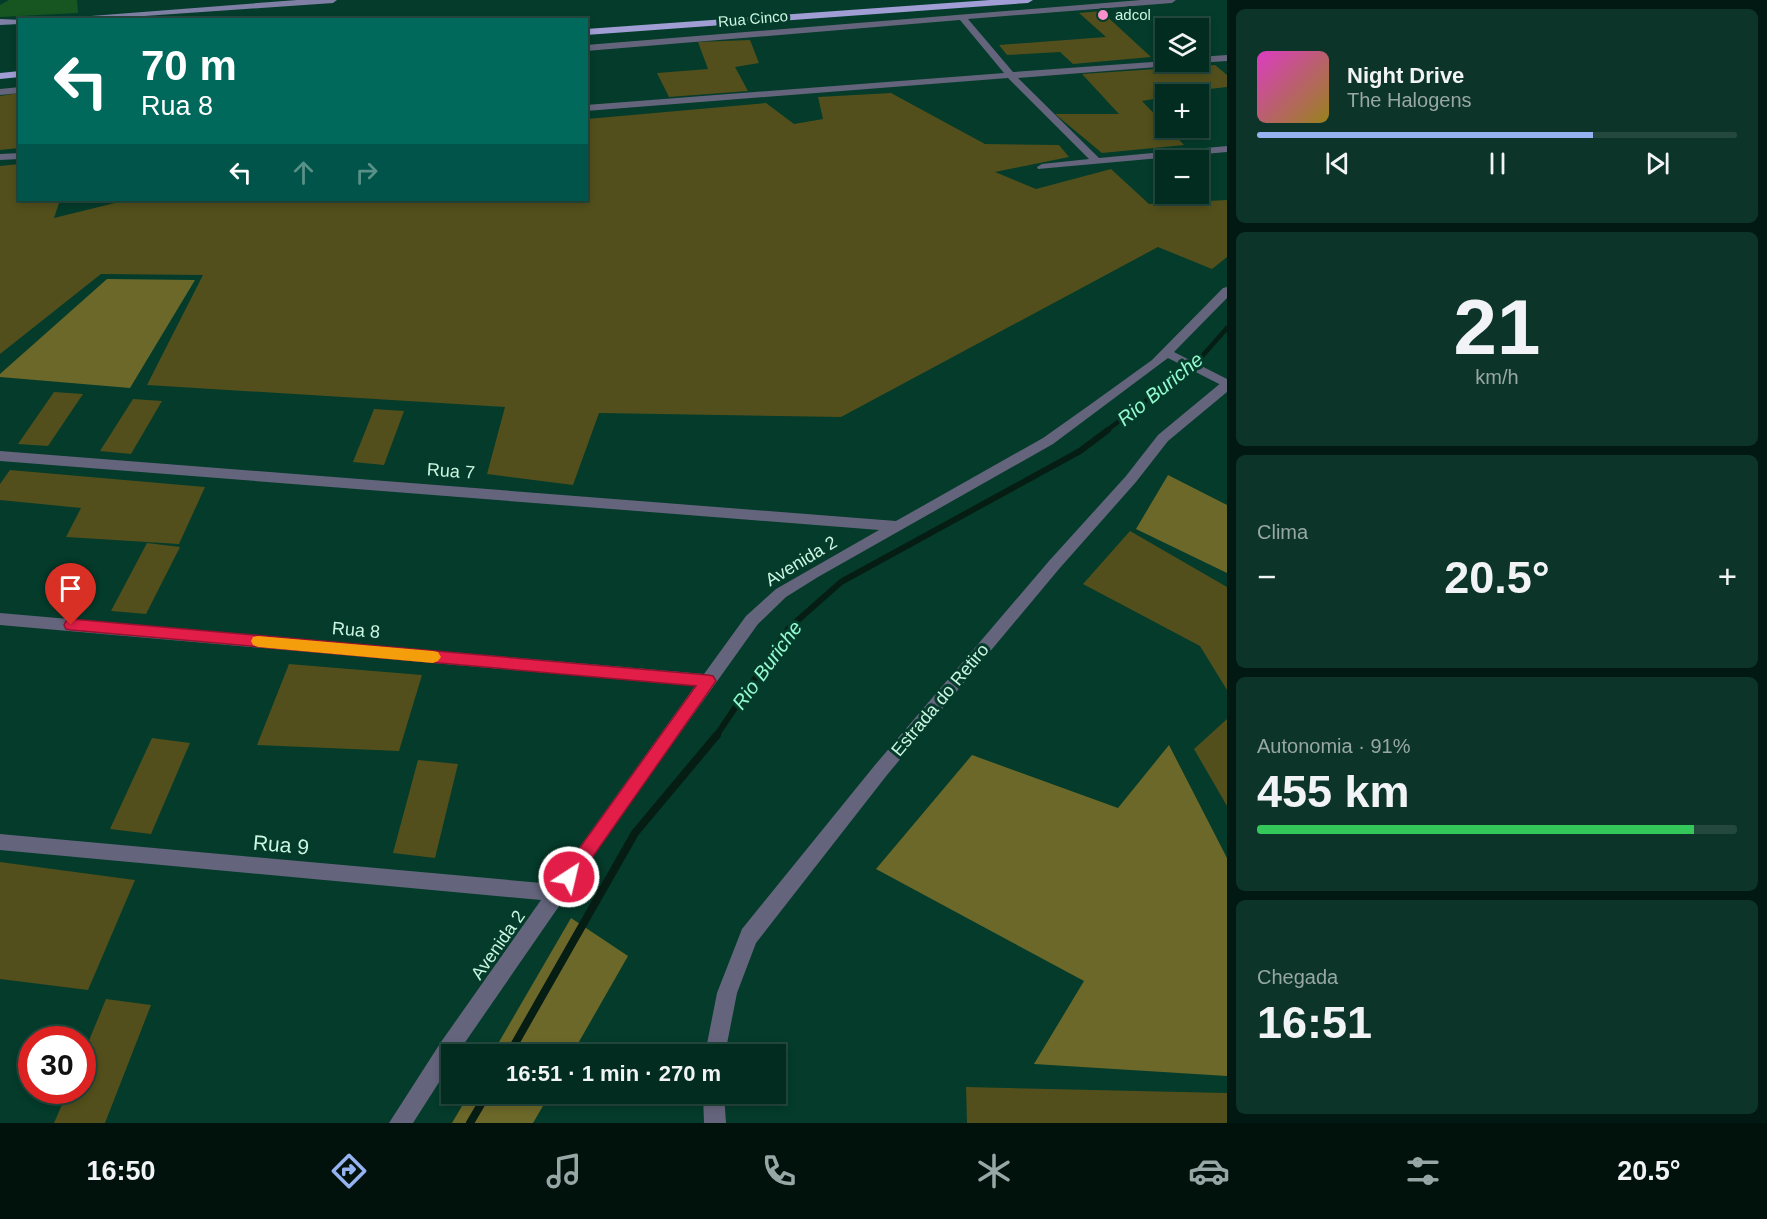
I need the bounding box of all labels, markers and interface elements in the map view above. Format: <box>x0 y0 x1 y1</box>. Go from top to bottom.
place label: adcol <box>1115 6 1151 23</box>
street label: Rua Cinco <box>717 7 789 30</box>
marker: adcol <box>1096 8 1110 22</box>
map controls <box>1155 18 1209 204</box>
button: layers <box>1155 18 1209 72</box>
icon: left <box>42 42 120 120</box>
text: 70 m <box>141 42 237 89</box>
text: Night Drive <box>1347 63 1464 88</box>
button: + <box>1155 84 1209 138</box>
text: The Halogens <box>1347 89 1472 111</box>
text: Rua 8 <box>141 91 213 121</box>
icon: previous <box>1321 147 1354 180</box>
icon: pause <box>1481 147 1514 180</box>
icon: next <box>1641 147 1674 180</box>
button: − <box>1155 150 1209 204</box>
icon: left <box>224 156 257 189</box>
icon: ahead <box>287 156 320 189</box>
icon: right <box>350 156 383 189</box>
text: 21 <box>1454 283 1540 371</box>
water label: Rio Buriche <box>1113 348 1207 430</box>
text: km/h <box>1475 366 1519 388</box>
street label: Rua 7 <box>426 459 476 483</box>
text: Clima <box>1257 521 1308 543</box>
street label: Avenida 2 <box>762 532 840 590</box>
text: 20.5° <box>1444 552 1550 603</box>
text: − <box>1257 558 1276 595</box>
text: + <box>1718 558 1737 595</box>
pin <box>45 563 96 625</box>
icon: arrive <box>54 572 87 605</box>
water label: Rio Buriche <box>728 617 806 713</box>
street label: Rua 8 <box>331 618 381 642</box>
street label: Estrada do Retiro <box>887 640 993 760</box>
text: Autonomia · 91% <box>1257 735 1410 757</box>
text: 455 km <box>1257 766 1410 817</box>
street label: Rua 9 <box>252 831 310 858</box>
position arrow <box>537 845 601 909</box>
street label: Avenida 2 <box>467 907 529 983</box>
text: Chegada <box>1257 966 1338 988</box>
text: 16:51 <box>1257 997 1372 1048</box>
speed limit sign: 30 <box>18 1026 96 1104</box>
text: 16:51 · 1 min · 270 m <box>506 1061 721 1086</box>
icon: directions <box>328 1150 370 1192</box>
icon: music <box>543 1150 585 1192</box>
icon: phone <box>758 1150 800 1192</box>
icon: climate <box>973 1150 1015 1192</box>
icon: car <box>1188 1150 1230 1192</box>
icon: filters <box>1402 1150 1444 1192</box>
text: 16:50 <box>86 1156 155 1186</box>
text: 20.5° <box>1617 1156 1681 1186</box>

